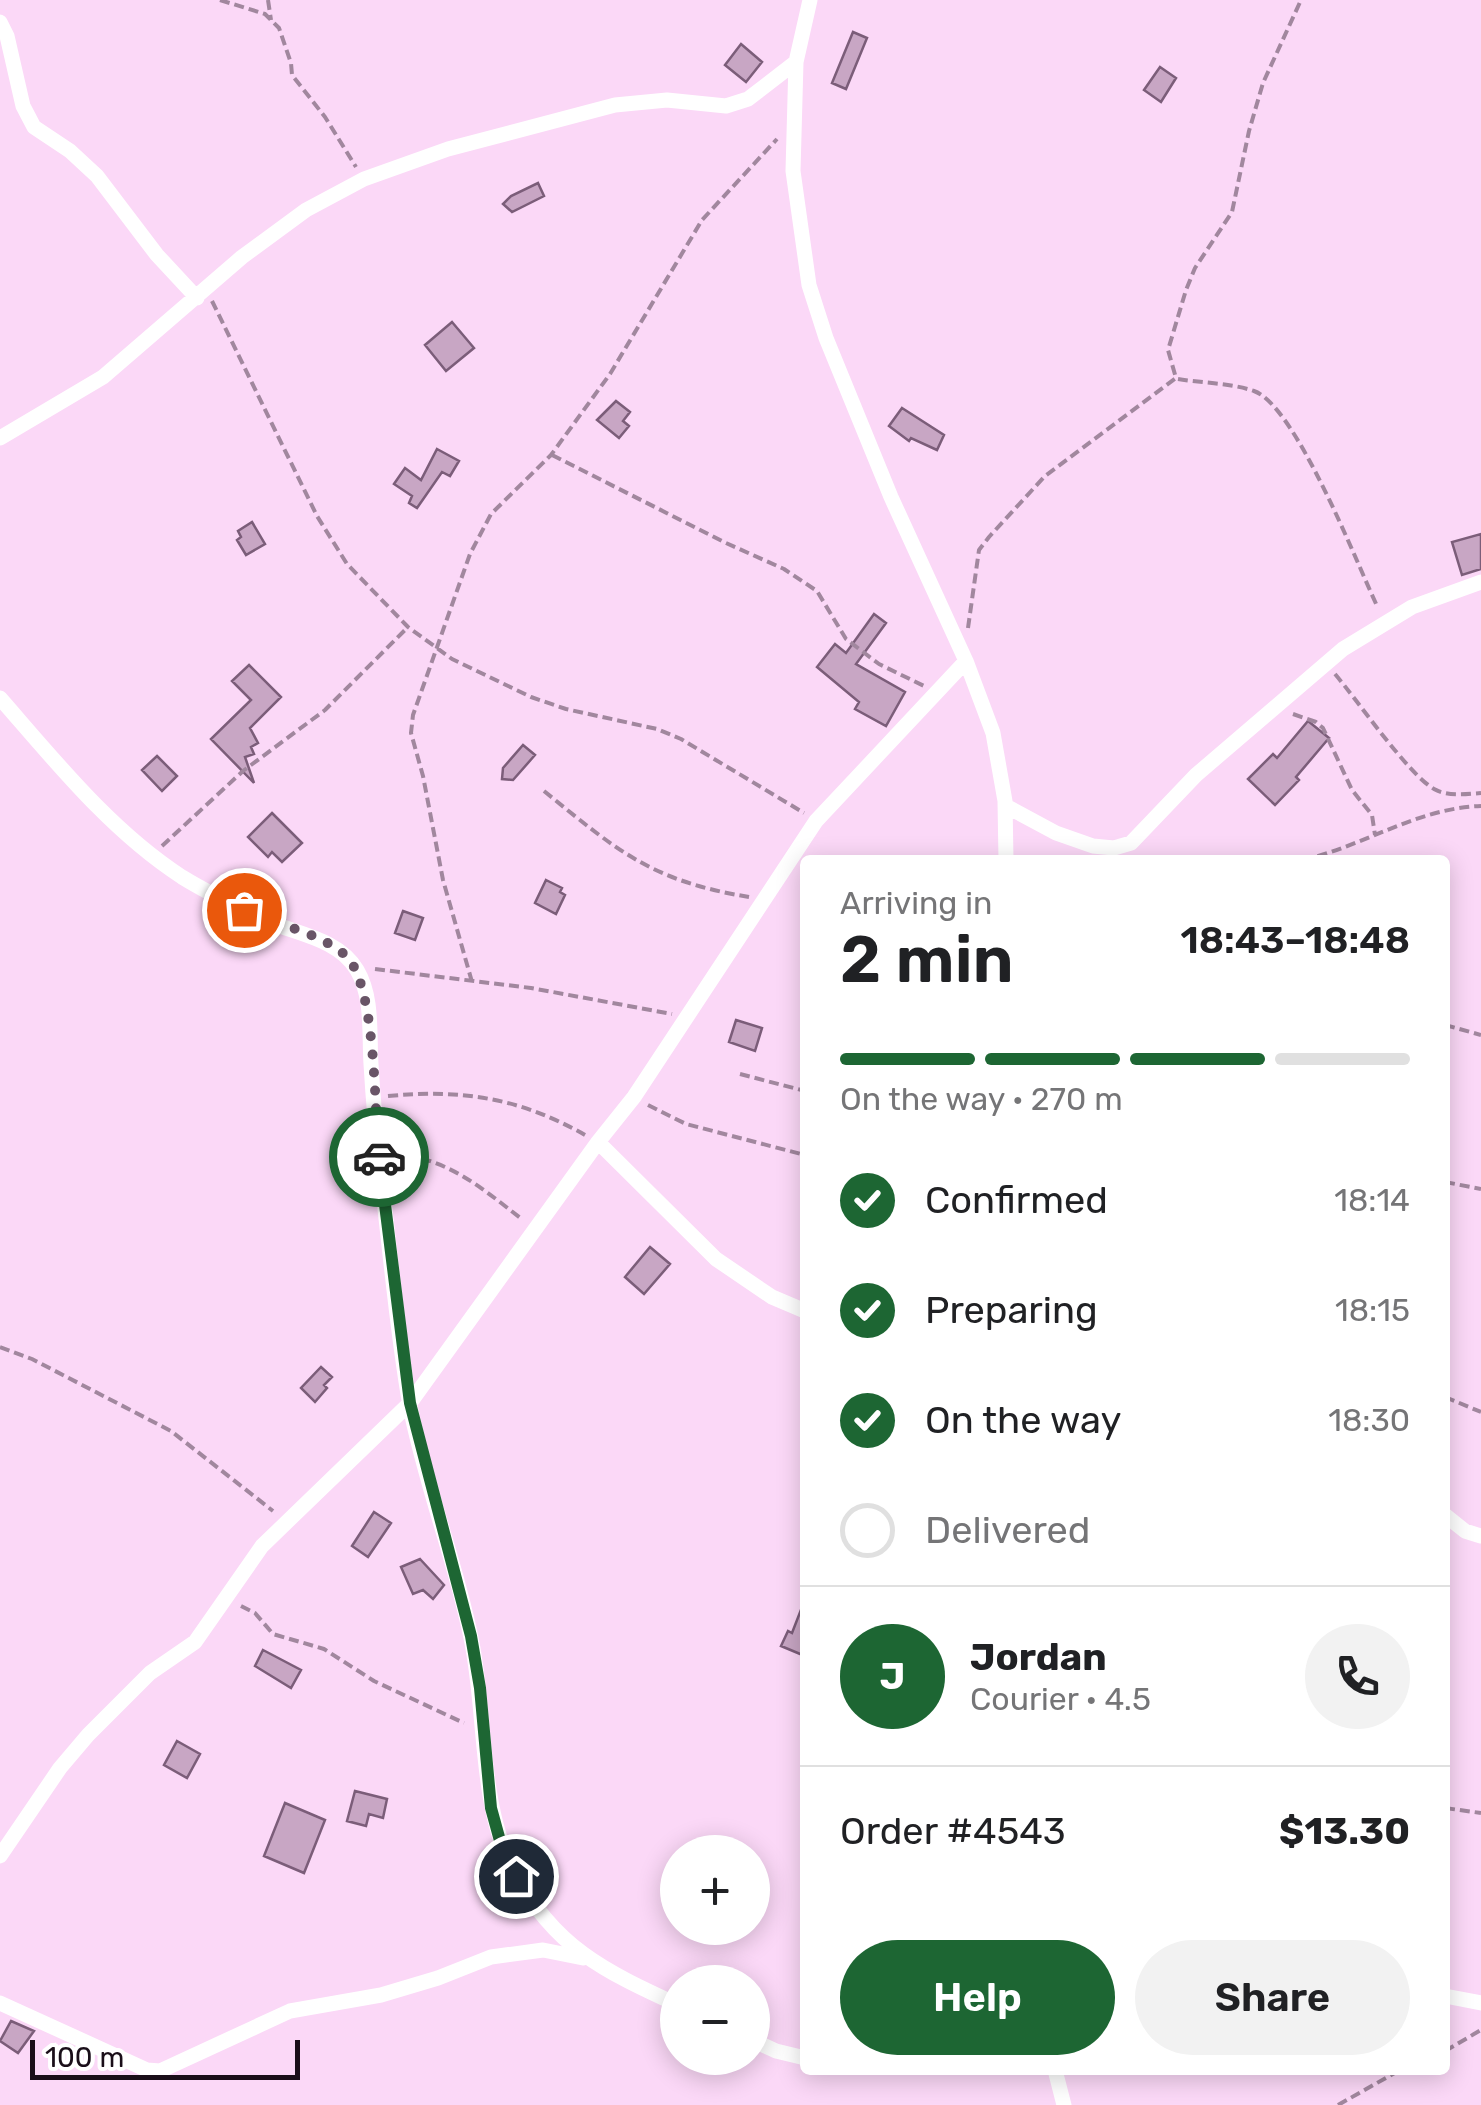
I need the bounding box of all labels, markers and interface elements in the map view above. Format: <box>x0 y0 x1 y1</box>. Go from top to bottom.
pin <box>202 868 287 953</box>
icon: bag <box>217 883 272 938</box>
text: Arriving in <box>840 884 992 922</box>
text: 18:43–18:48 <box>1180 917 1410 963</box>
text: 2 min <box>840 921 1014 998</box>
text: On the way · 270 m <box>840 1080 1123 1118</box>
courier <box>329 1107 429 1207</box>
icon: car <box>352 1130 407 1185</box>
icon: check <box>840 1173 895 1228</box>
text: Confirmed <box>925 1177 1108 1223</box>
text: 18:14 <box>1334 1181 1410 1219</box>
icon: check <box>840 1283 895 1338</box>
text: Preparing <box>925 1287 1098 1333</box>
text: 18:15 <box>1335 1291 1410 1329</box>
icon: check <box>840 1393 895 1448</box>
text: On the way <box>925 1397 1121 1443</box>
text: 18:30 <box>1328 1401 1410 1439</box>
text: Delivered <box>925 1507 1090 1553</box>
button: phone <box>1305 1624 1410 1729</box>
text: Jordan <box>970 1634 1107 1680</box>
text: J <box>880 1653 905 1699</box>
text: Courier · 4.5 <box>970 1680 1151 1718</box>
text: Order #4543 <box>840 1808 1066 1854</box>
text: $13.30 <box>1279 1808 1410 1854</box>
pin <box>474 1834 559 1919</box>
map controls <box>660 1835 770 2075</box>
button: + <box>660 1835 770 1945</box>
icon: home <box>489 1849 544 1904</box>
button: Help <box>840 1940 1115 2055</box>
button: Share <box>1135 1940 1410 2055</box>
button: − <box>660 1965 770 2075</box>
scale bar <box>30 2035 300 2080</box>
text: 100 m <box>45 2041 124 2074</box>

